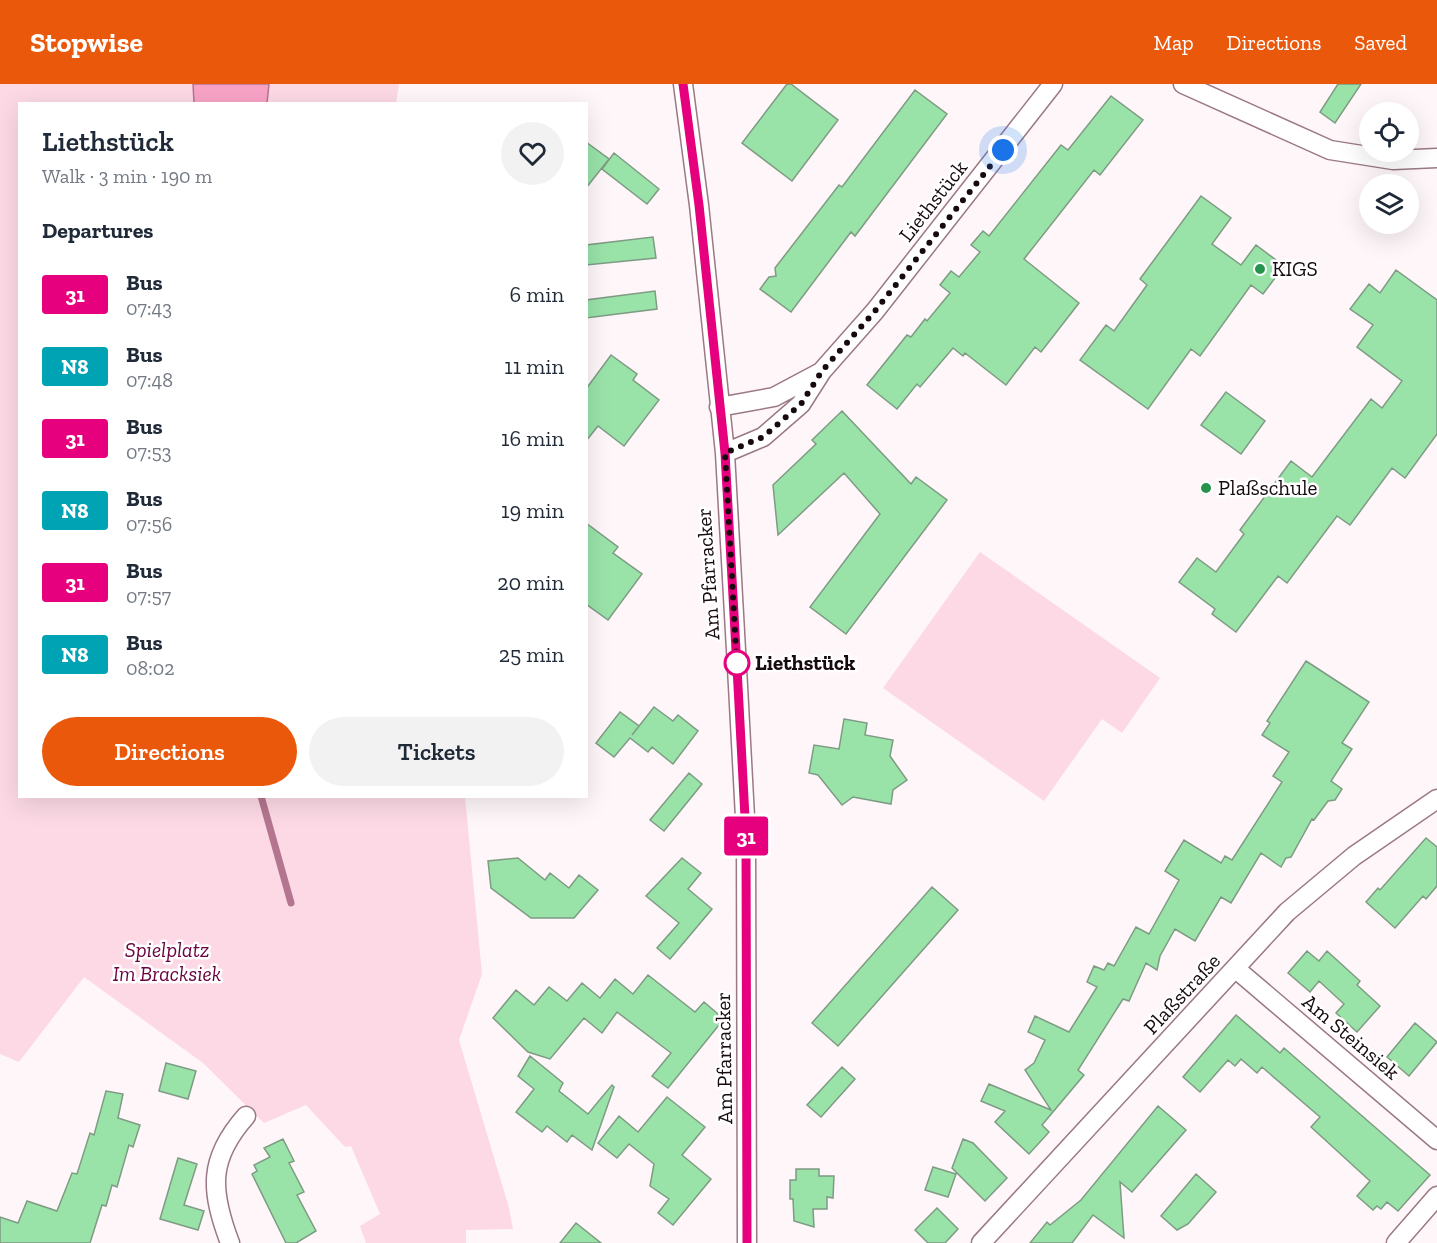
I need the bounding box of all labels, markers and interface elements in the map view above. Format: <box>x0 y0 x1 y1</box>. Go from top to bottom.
text: Stopwise <box>30 26 143 59</box>
text: Map <box>1154 30 1194 55</box>
text: Directions <box>1227 30 1321 55</box>
text: Saved <box>1354 30 1407 55</box>
map controls <box>1359 102 1419 234</box>
button: locate <box>1359 102 1419 162</box>
button: heart <box>501 122 564 185</box>
text: Liethstück <box>42 125 174 158</box>
your location <box>988 135 1018 165</box>
street label: Liethstück <box>893 155 972 246</box>
text: Walk · 3 min · 190 m <box>42 164 212 188</box>
button: layers <box>1359 174 1419 234</box>
text: Departures <box>42 217 153 244</box>
place label: KIGS <box>1272 256 1318 281</box>
marker: KIGS <box>1253 262 1267 276</box>
text: Bus <box>126 269 163 296</box>
text: 6 min <box>510 281 564 308</box>
text: 31 <box>65 282 85 307</box>
text: 07:43 <box>126 296 172 320</box>
text: Bus <box>126 341 163 368</box>
text: 11 min <box>504 353 564 380</box>
text: N8 <box>61 354 89 379</box>
text: 07:48 <box>126 368 173 392</box>
text: Bus <box>126 413 163 440</box>
text: 16 min <box>501 425 564 452</box>
text: 31 <box>65 426 85 451</box>
text: 07:53 <box>126 440 171 464</box>
place label: Plaßschule <box>1218 475 1318 500</box>
marker: Plaßschule <box>1199 481 1213 495</box>
text: Bus <box>126 485 163 512</box>
text: 19 min <box>501 497 564 524</box>
text: N8 <box>61 498 89 523</box>
street label: Am Pfarracker <box>690 507 725 641</box>
text: 07:56 <box>126 512 172 536</box>
text: Bus <box>126 557 163 584</box>
text: 20 min <box>497 569 564 596</box>
text: 31 <box>65 570 85 595</box>
text: 07:57 <box>126 584 171 608</box>
text: Bus <box>126 629 163 656</box>
text: 25 min <box>499 641 564 668</box>
text: N8 <box>61 642 89 667</box>
marker: Liethstück <box>724 650 750 676</box>
place label: Liethstück <box>755 650 856 675</box>
text: 08:02 <box>126 656 175 680</box>
button: Directions <box>42 717 297 786</box>
button: Tickets <box>309 717 564 786</box>
line badge: 31 <box>719 816 773 855</box>
text: 31 <box>736 824 756 849</box>
park label: Spielplatz Im Bracksiek <box>113 937 221 986</box>
street label: Plaßstraße <box>1138 948 1225 1039</box>
street label: Am Steinsiek <box>1298 989 1405 1085</box>
street label: Am Pfarracker <box>710 992 737 1124</box>

